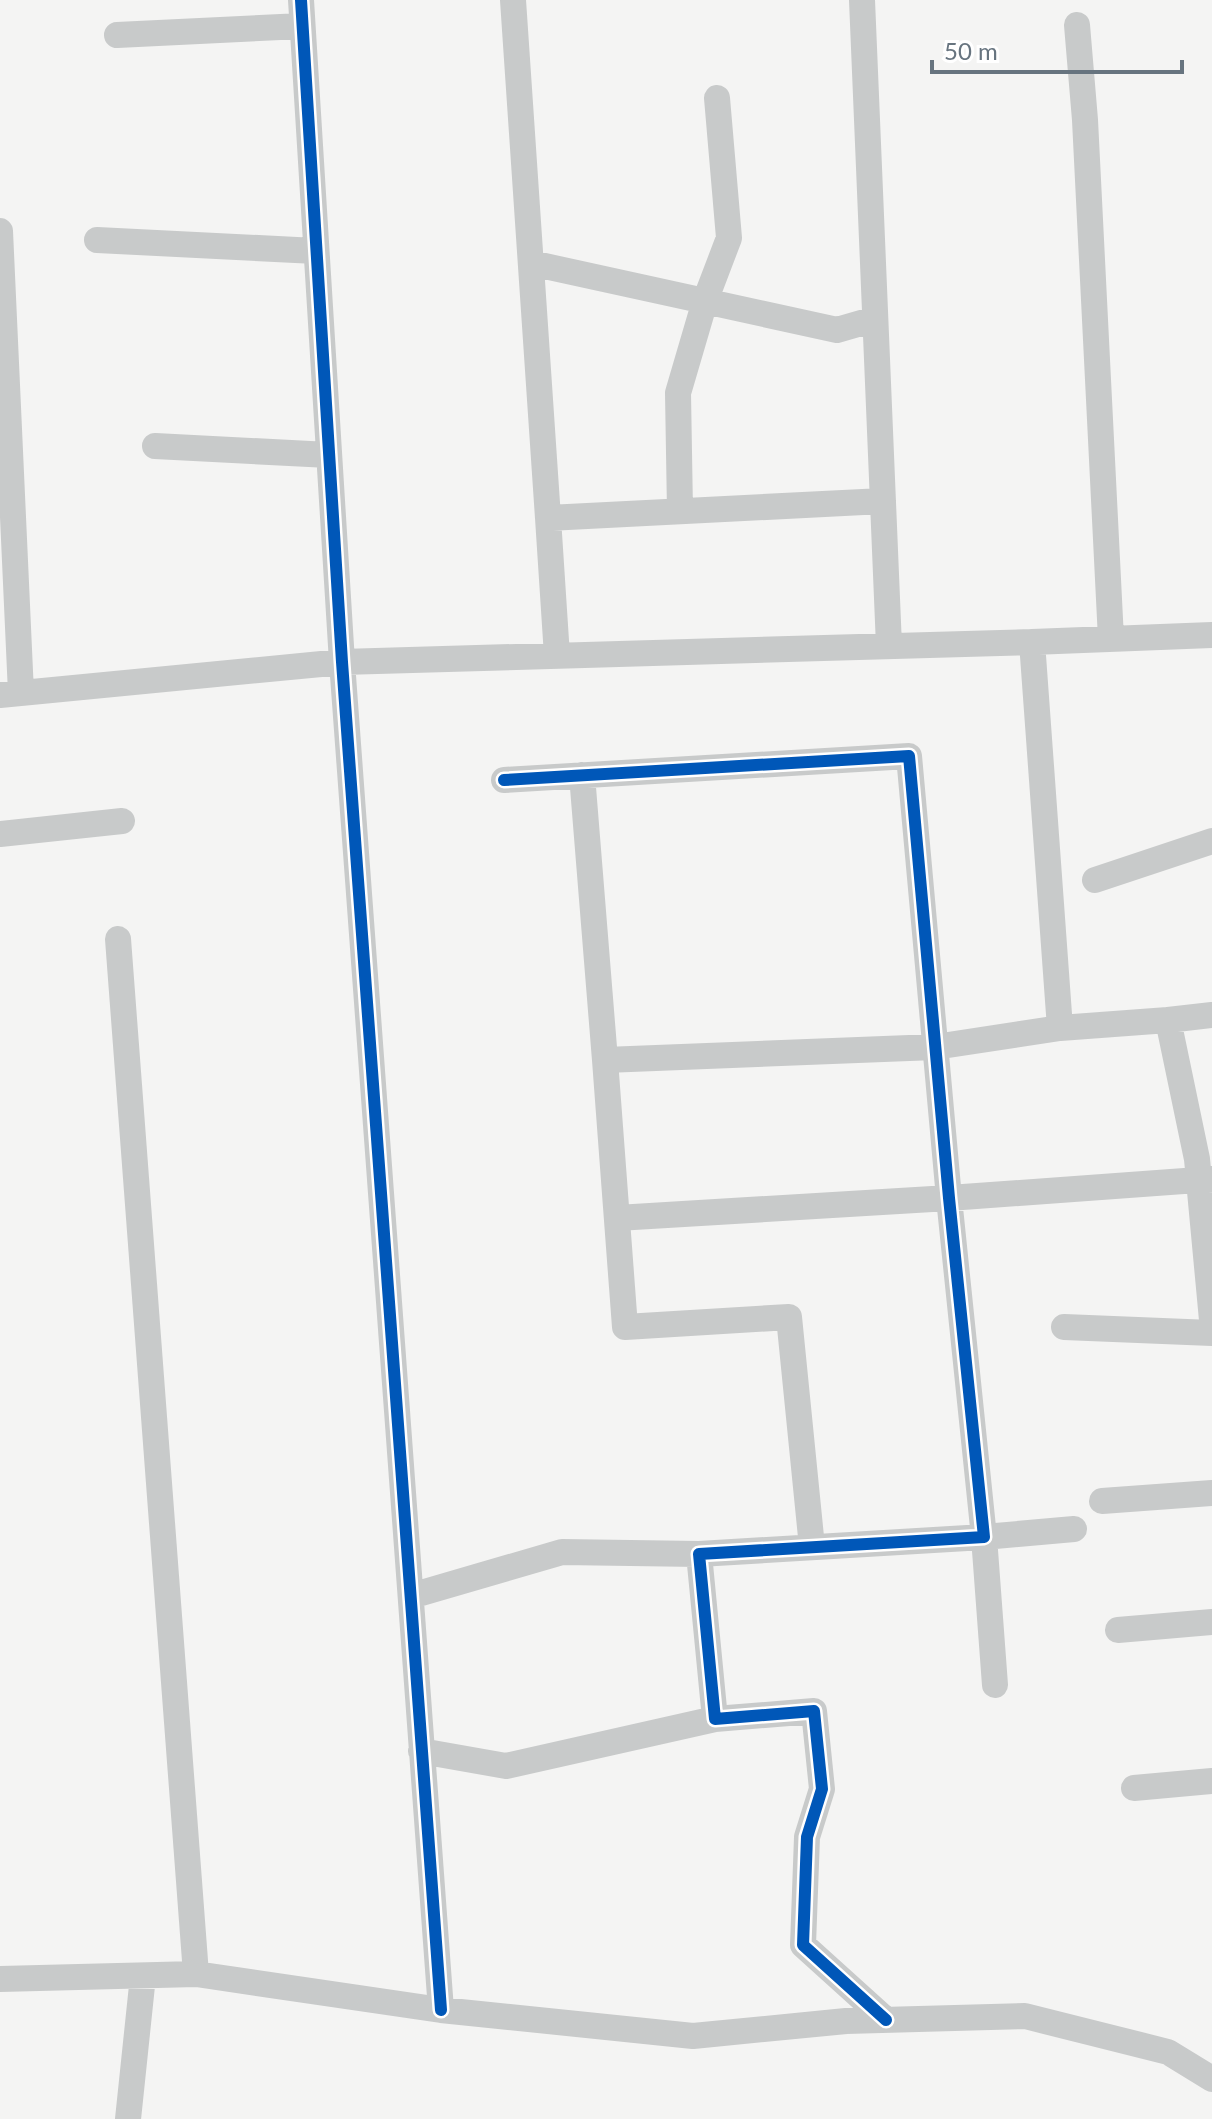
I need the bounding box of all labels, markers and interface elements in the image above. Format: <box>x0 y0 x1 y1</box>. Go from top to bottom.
scale bar <box>932 24 1182 74</box>
text: 50 m <box>944 36 998 65</box>

